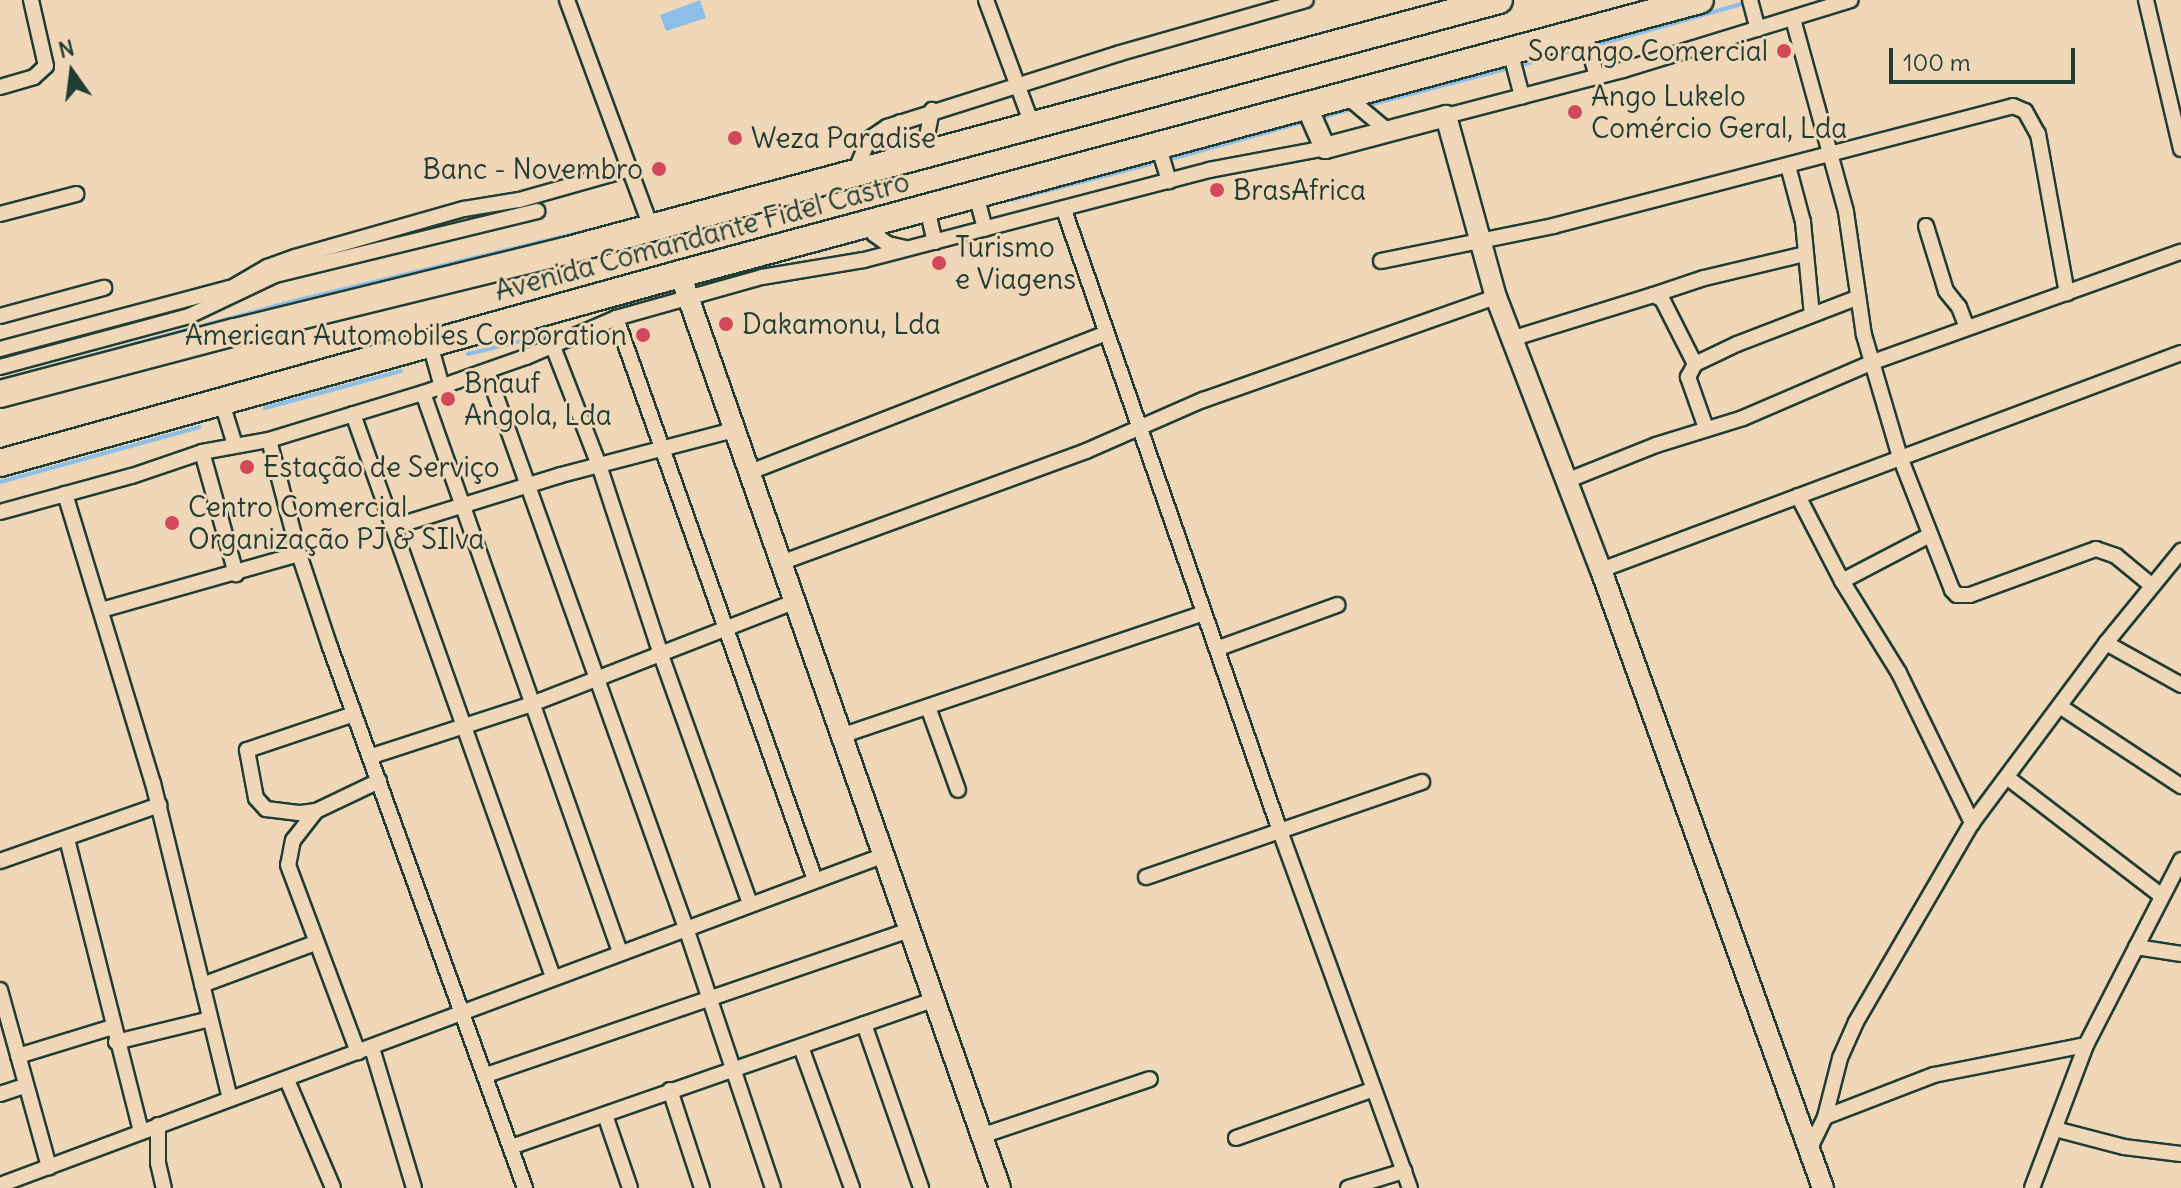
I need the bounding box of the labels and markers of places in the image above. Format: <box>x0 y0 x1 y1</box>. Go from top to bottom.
place label: Sorango Comercial <box>1528 34 1768 68</box>
marker: Sorango Comercial <box>1775 42 1793 60</box>
place label: Ango Lukelo Comércio Geral, Lda <box>1591 79 1847 145</box>
marker: Ango Lukelo Comércio Geral, Lda <box>1566 103 1584 121</box>
place label: Weza Paradise <box>751 121 936 155</box>
marker: Weza Paradise <box>726 129 744 147</box>
place label: Banc - Novembro <box>422 152 643 186</box>
marker: Banc - Novembro <box>650 160 668 178</box>
place label: BrasAfrica <box>1233 173 1366 207</box>
marker: BrasAfrica <box>1208 181 1226 199</box>
place label: Turismo e Viagens <box>955 230 1076 296</box>
marker: Turismo e Viagens <box>930 254 948 272</box>
place label: Dakamonu, Lda <box>742 307 941 341</box>
marker: Dakamonu, Lda <box>717 315 735 333</box>
place label: American Automobiles Corporation <box>185 318 627 352</box>
marker: American Automobiles Corporation <box>634 326 652 344</box>
place label: Bnauf Angola, Lda <box>464 366 612 432</box>
marker: Bnauf Angola, Lda <box>439 390 457 408</box>
place label: Estação de Serviço <box>263 450 500 484</box>
marker: Estação de Serviço <box>238 458 256 476</box>
place label: Centro Comercial Organização PJ & SIlva <box>188 490 485 556</box>
marker: Centro Comercial Organização PJ & SIlva <box>163 514 181 532</box>

